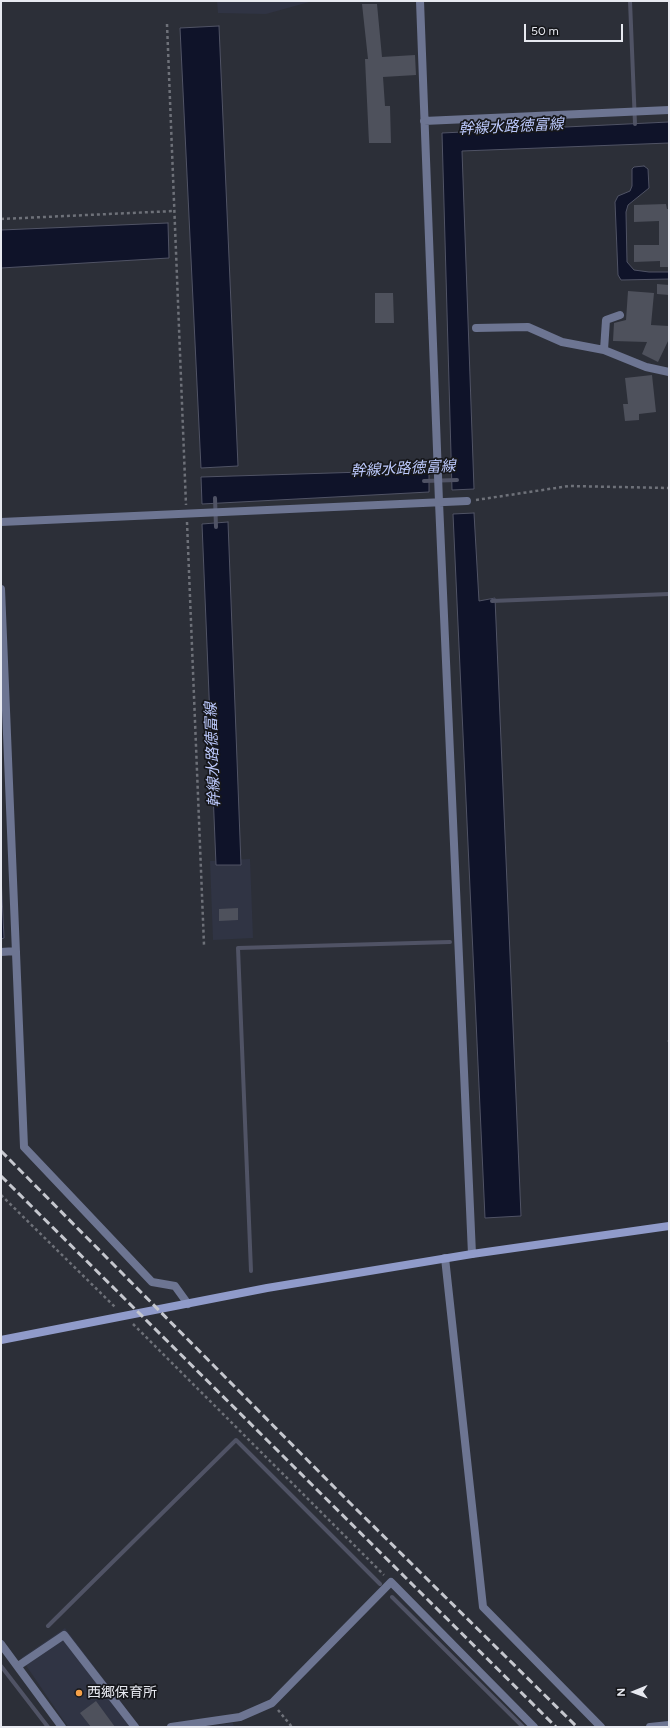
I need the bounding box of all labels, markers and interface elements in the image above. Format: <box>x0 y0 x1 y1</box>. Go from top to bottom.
scale bar <box>526 16 625 42</box>
text: 50 m <box>531 24 559 38</box>
water label: 幹線水路徳富線 <box>458 115 564 139</box>
water label: 幹線水路徳富線 <box>350 457 456 481</box>
water label: 幹線水路徳富線 <box>202 702 224 808</box>
north arrow <box>614 1672 654 1712</box>
place label: 西郷保育所 <box>87 1685 157 1701</box>
marker: 西郷保育所 <box>74 1688 84 1698</box>
text: N <box>615 1688 628 1697</box>

